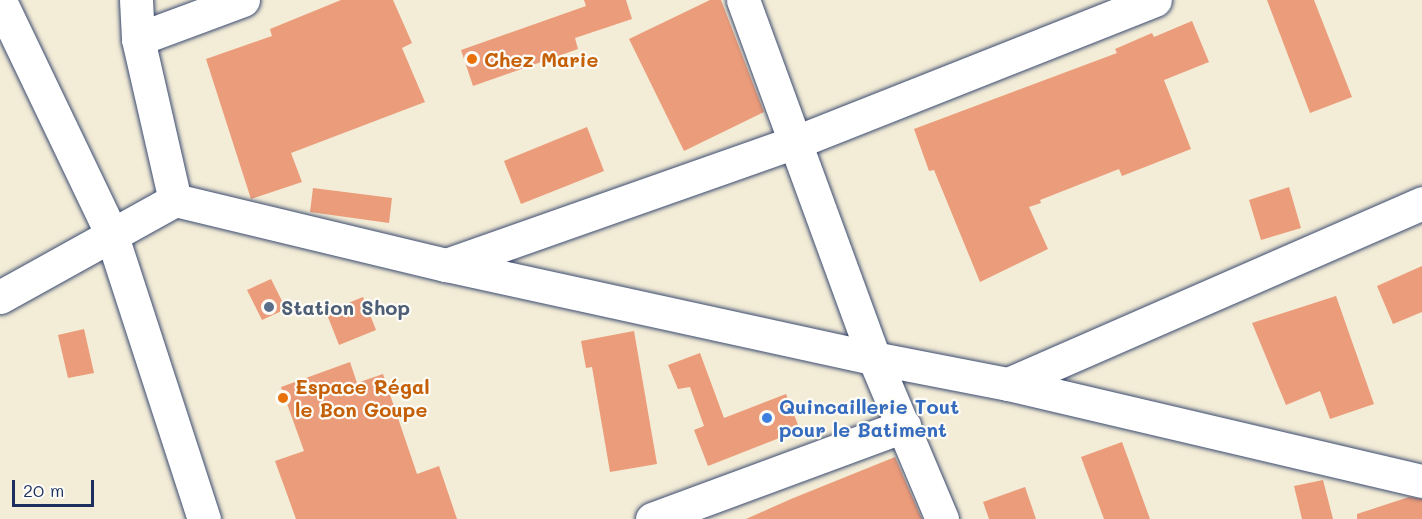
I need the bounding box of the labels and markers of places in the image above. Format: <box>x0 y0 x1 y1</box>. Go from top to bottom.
place label: Chez Marie <box>484 47 598 71</box>
marker: Chez Marie <box>465 52 479 66</box>
place label: Station Shop <box>281 295 410 319</box>
marker: Station Shop <box>262 300 276 314</box>
place label: Espace Régal le Bon Goupe <box>295 374 430 421</box>
marker: Espace Régal le Bon Goupe <box>276 391 290 405</box>
place label: Quincaillerie Tout pour le Batiment <box>779 394 959 441</box>
marker: Quincaillerie Tout pour le Batiment <box>760 411 774 425</box>

